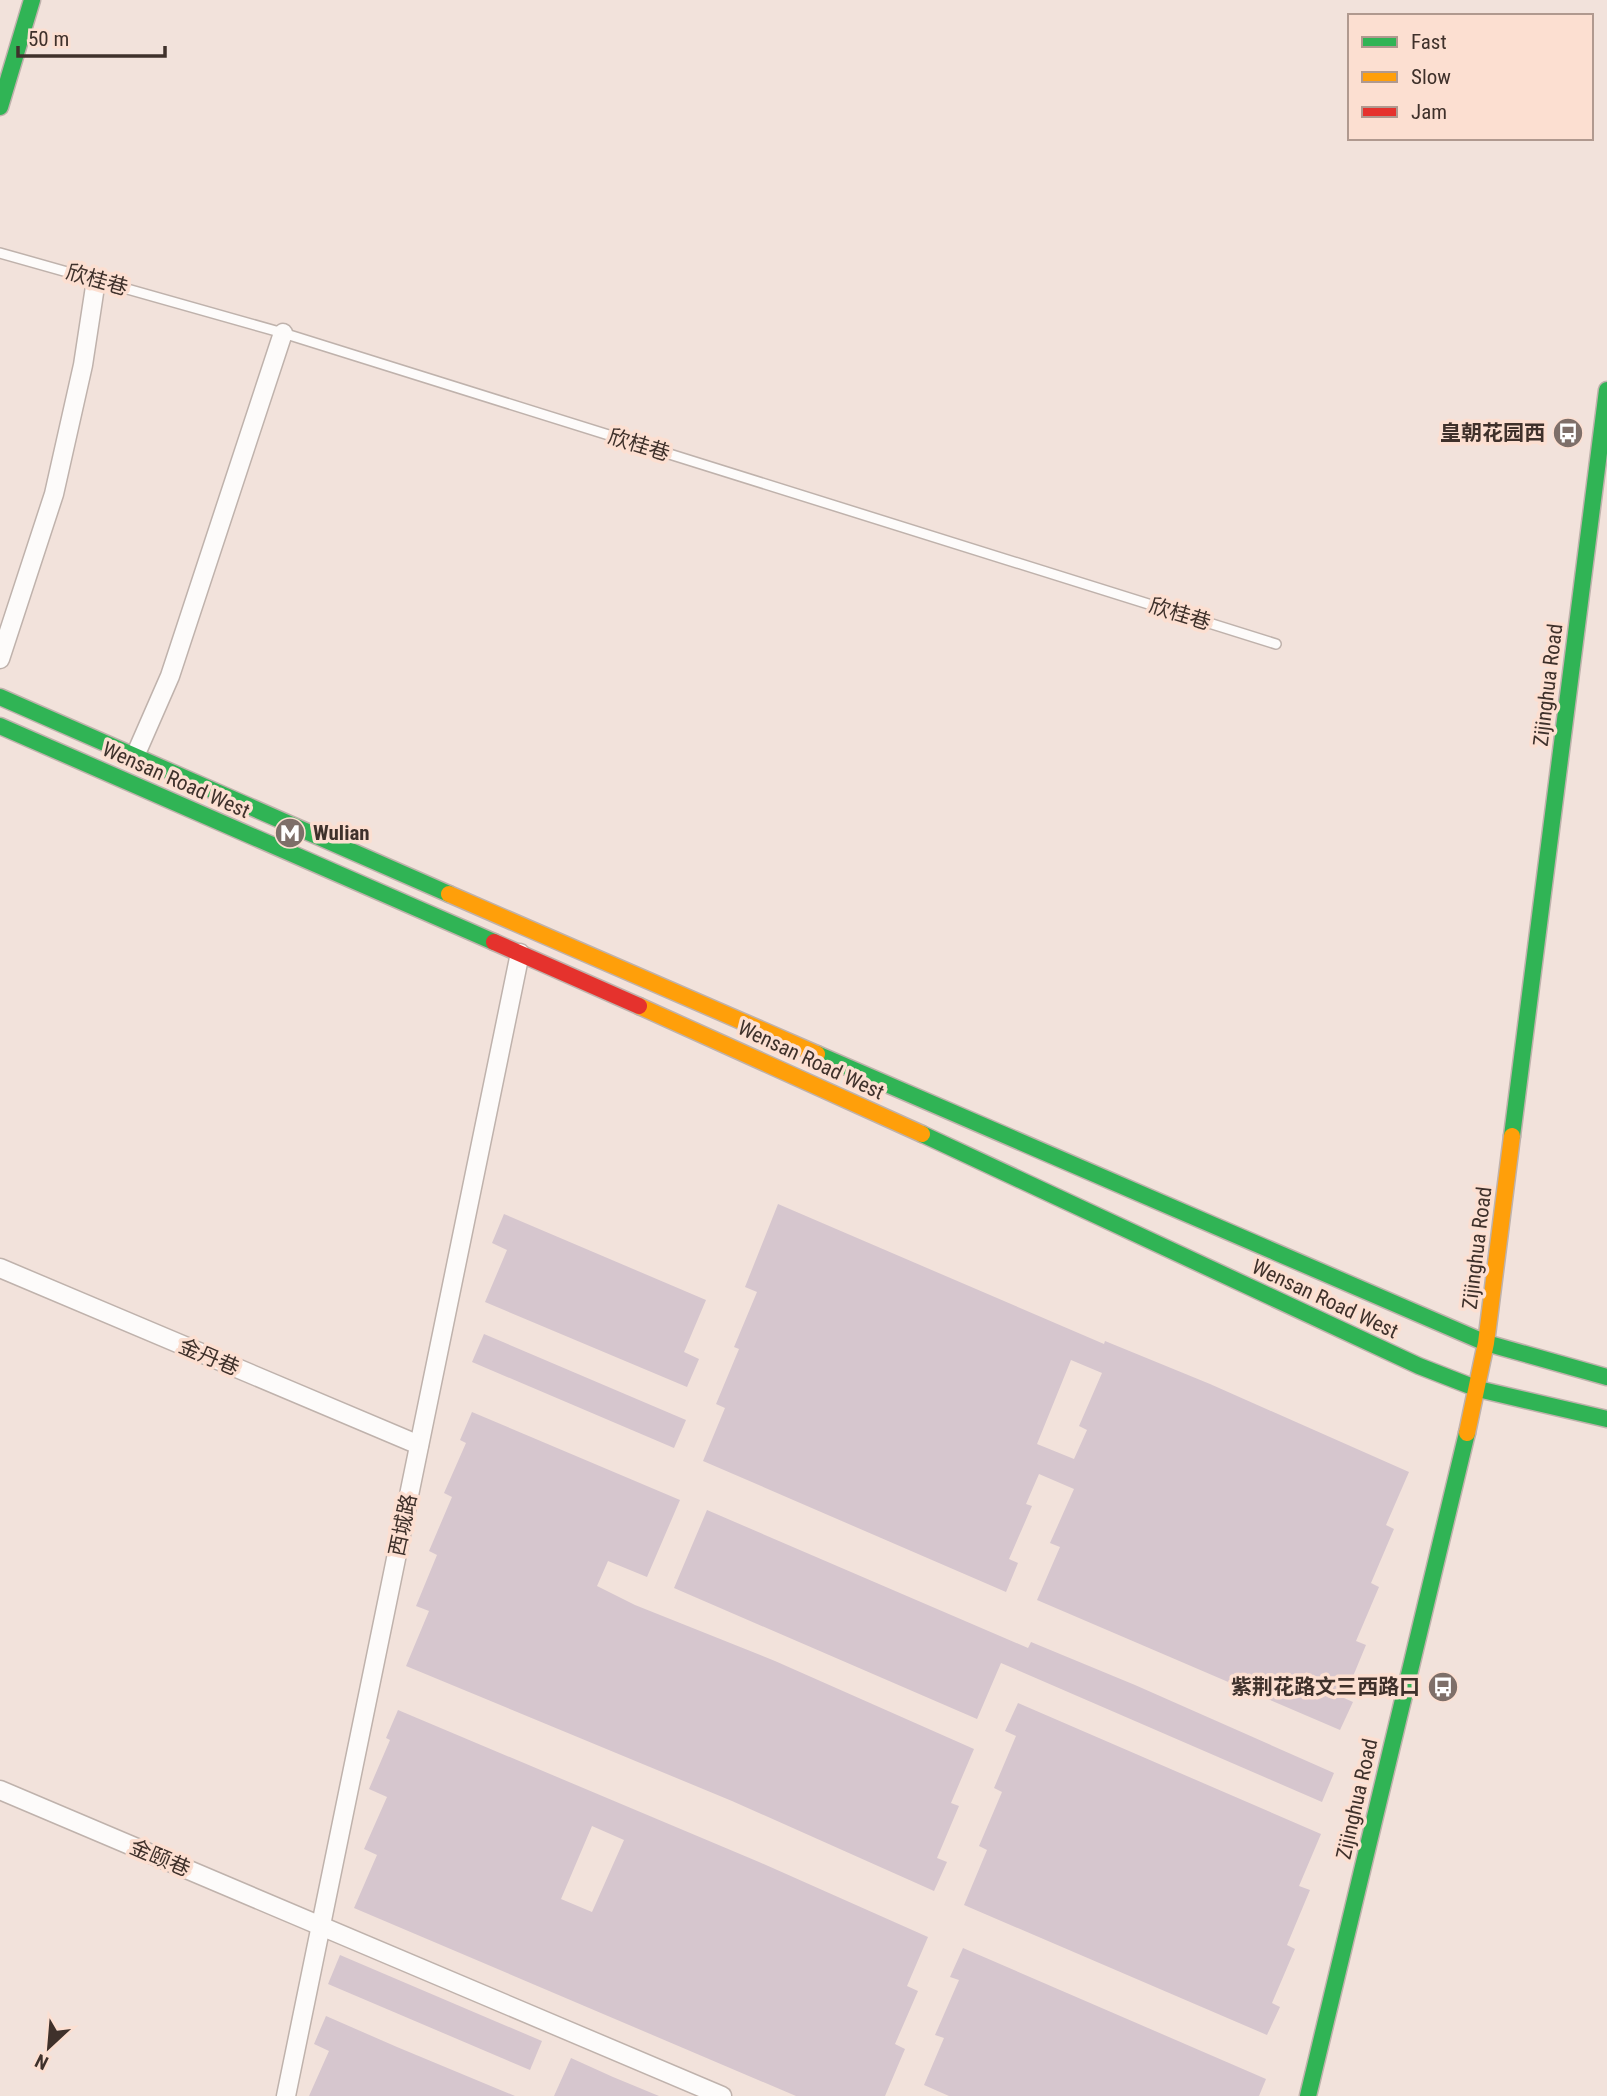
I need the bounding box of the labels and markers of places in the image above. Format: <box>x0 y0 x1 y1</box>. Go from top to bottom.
bus stop icon: 皇朝花园西 <box>1551 416 1585 450</box>
place label: 皇朝花园西 <box>1440 421 1545 445</box>
metro station icon: Wulian <box>273 816 307 850</box>
place label: Wulian <box>313 821 370 845</box>
bus stop icon: 紫荆花路文三西路口 <box>1426 1670 1460 1704</box>
place label: 紫荆花路文三西路口 <box>1231 1675 1420 1699</box>

